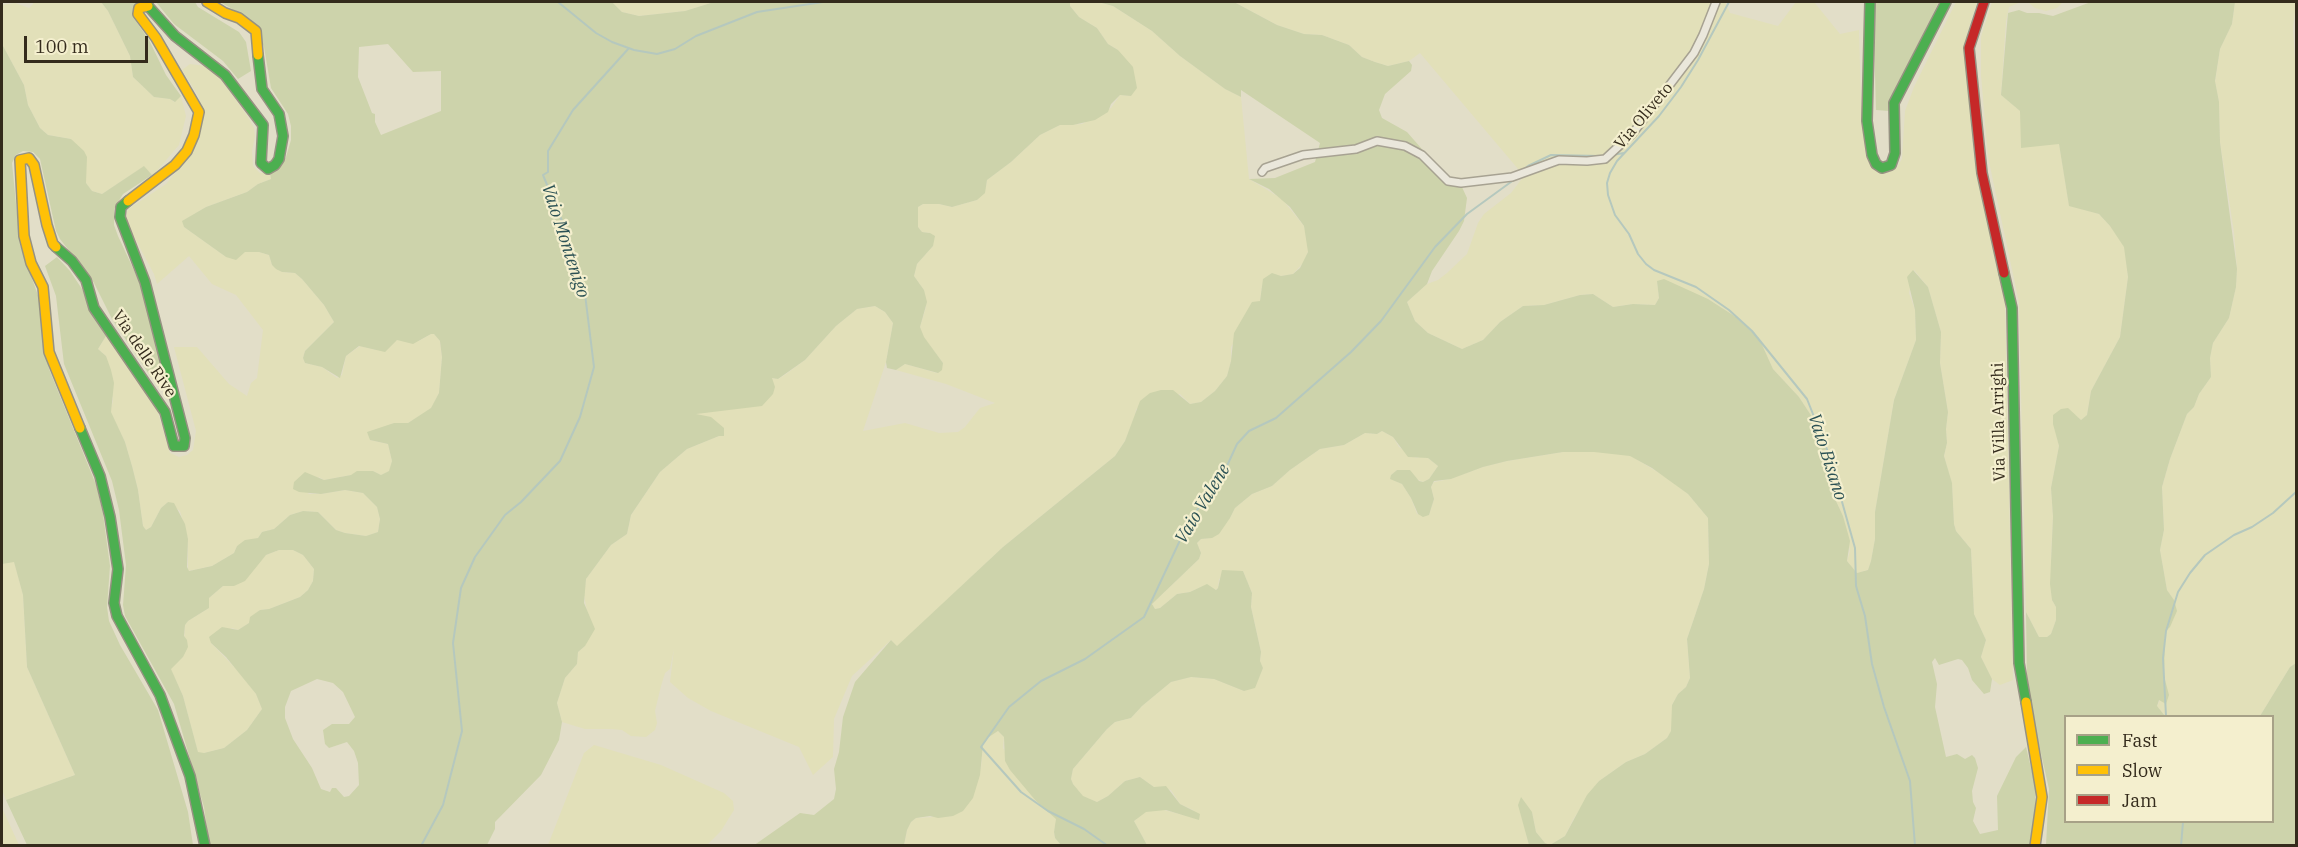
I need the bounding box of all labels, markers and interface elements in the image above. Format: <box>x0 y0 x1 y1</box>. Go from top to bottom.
scale bar <box>27 24 152 62</box>
text: 100 m <box>35 35 89 58</box>
street label: Via Oliveto <box>1611 79 1677 153</box>
water label: Vaio Montenigo <box>536 181 594 301</box>
street label: Via delle Rive <box>108 307 180 401</box>
street label: Via Villa Arrighi <box>1988 362 2010 482</box>
water label: Vaio Bisano <box>1803 411 1851 503</box>
water label: Vaio Valene <box>1171 460 1235 548</box>
legend <box>2064 715 2274 823</box>
text: Fast <box>2122 729 2157 752</box>
text: Slow <box>2122 759 2162 782</box>
text: Jam <box>2122 789 2157 812</box>

